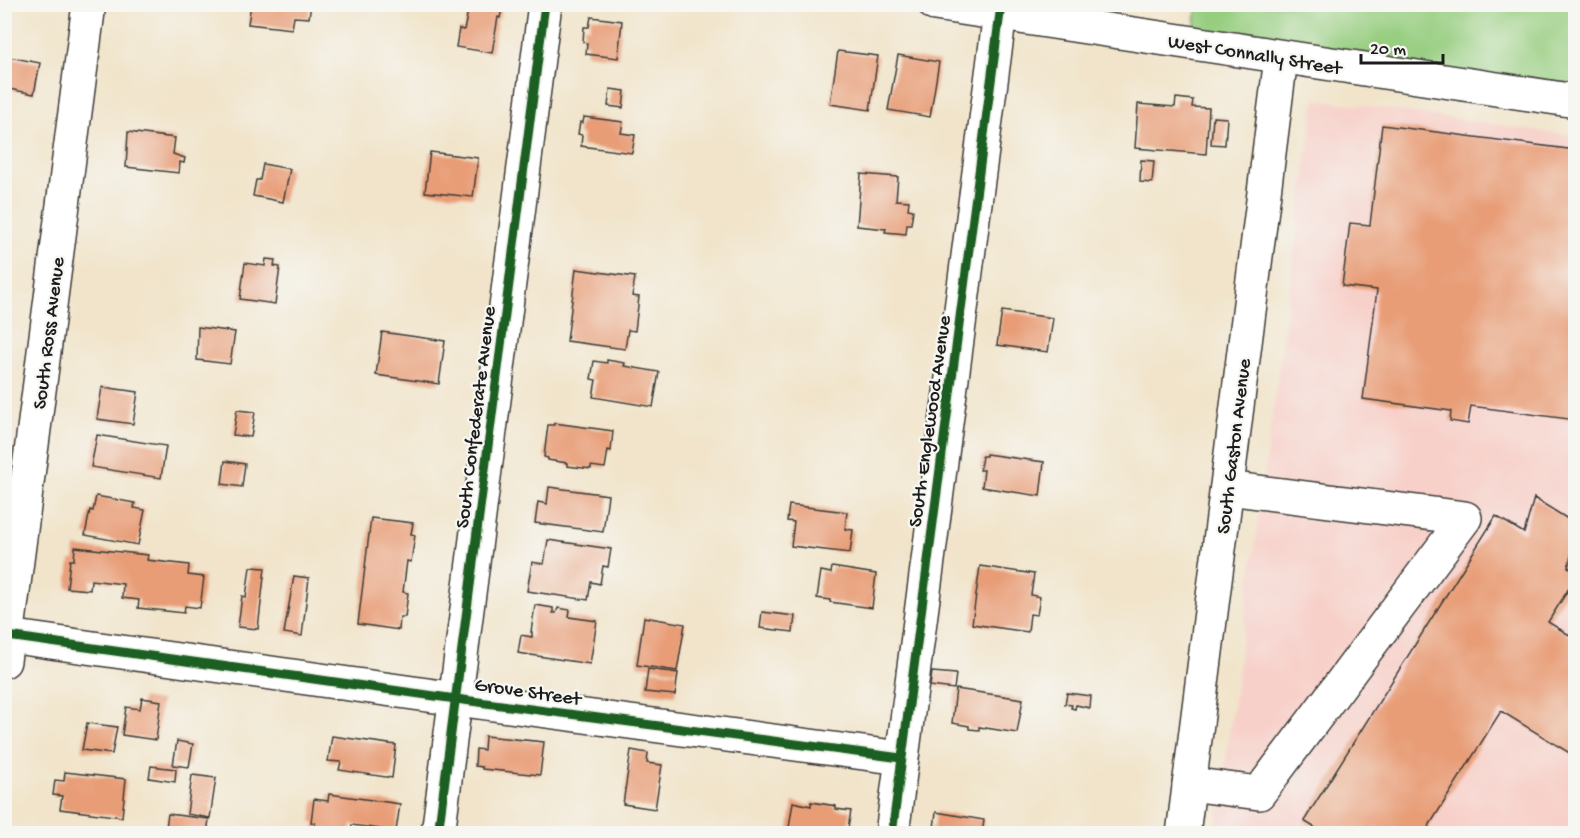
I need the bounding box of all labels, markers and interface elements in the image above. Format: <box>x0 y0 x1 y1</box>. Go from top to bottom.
scale bar <box>1361 27 1444 65</box>
street label: West Connally Street <box>1166 31 1345 82</box>
text: 20 m <box>1370 40 1406 61</box>
street label: South Ross Avenue <box>30 255 71 411</box>
street label: South Confederate Avenue <box>452 304 503 530</box>
street label: South Englewood Avenue <box>905 313 958 529</box>
street label: South Gaston Avenue <box>1213 357 1258 536</box>
street label: Grove Street <box>473 675 584 713</box>

